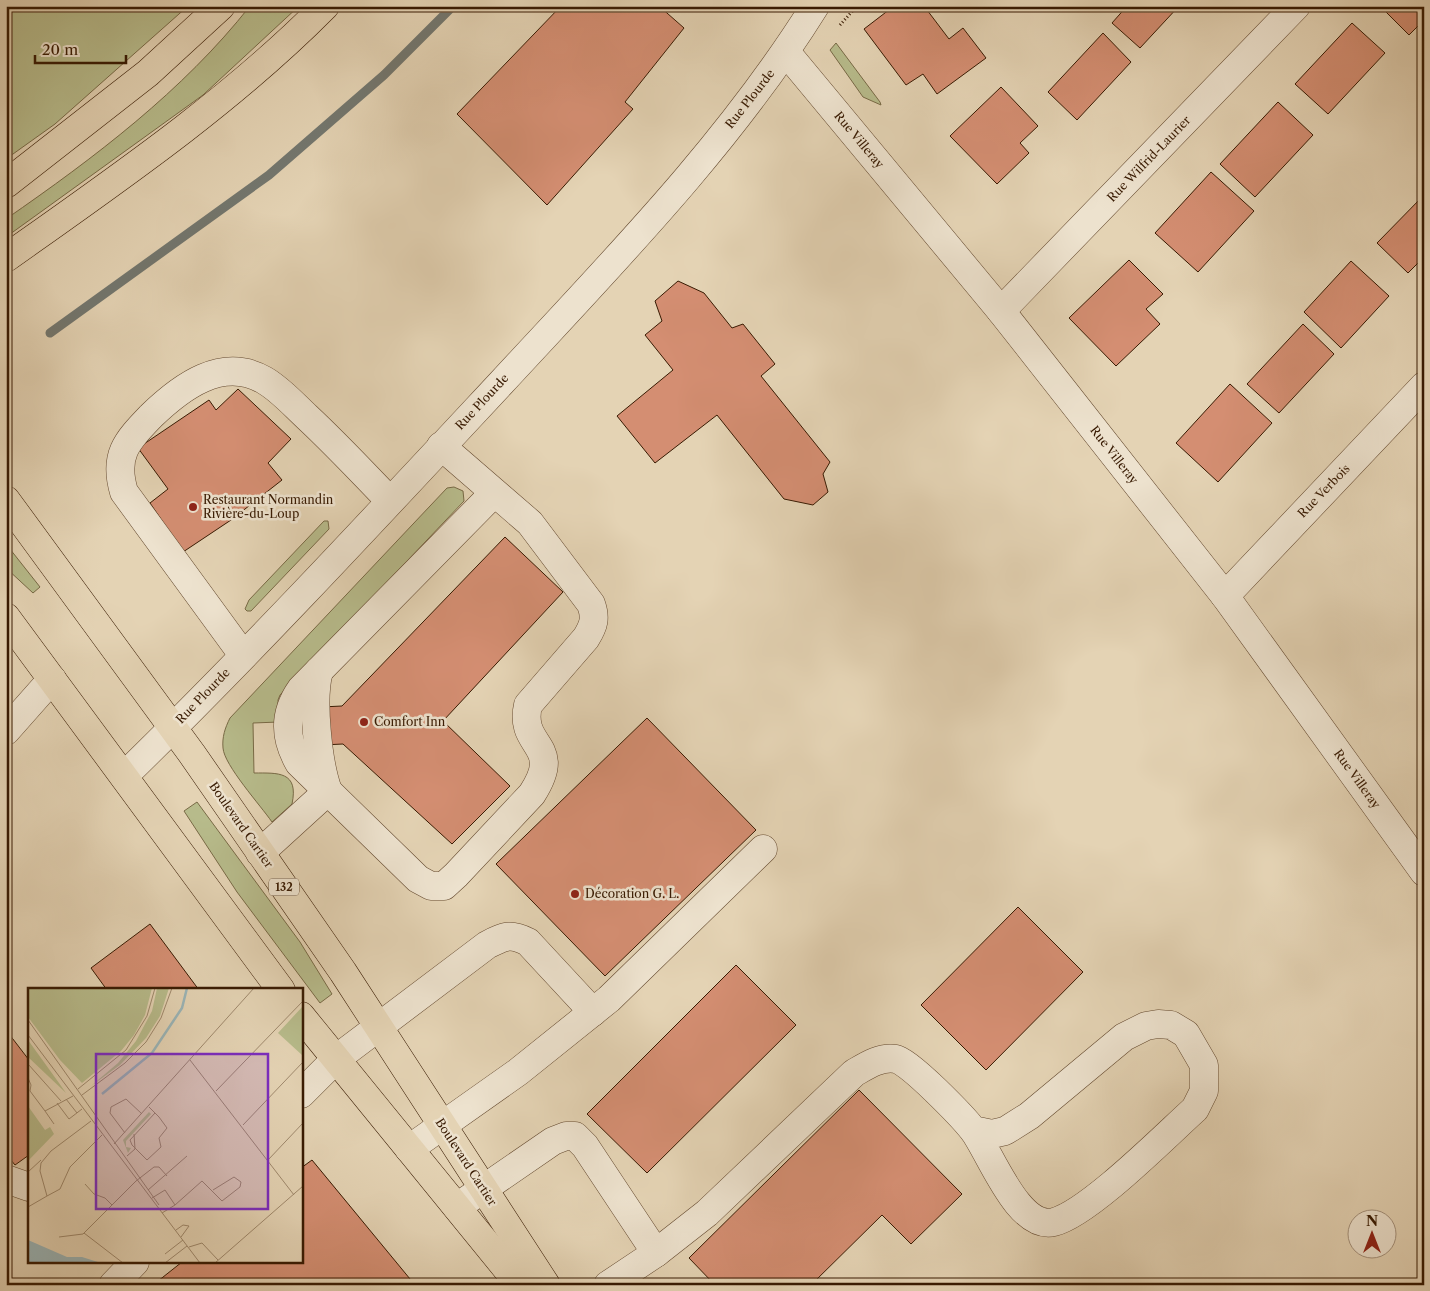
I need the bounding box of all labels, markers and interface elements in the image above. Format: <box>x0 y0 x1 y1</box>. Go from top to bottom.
scale bar <box>35 32 126 64</box>
text: 20 m <box>42 40 78 59</box>
street label: Rue Plourde <box>722 66 778 131</box>
street label: Rue Villeray <box>831 108 888 171</box>
street label: Rue Wilfrid-Laurier <box>1104 113 1194 205</box>
street label: Rue Plourde <box>452 370 512 433</box>
street label: Rue Villeray <box>1087 423 1142 487</box>
street label: Rue Verbois <box>1294 461 1353 520</box>
place label: Restaurant Normandin Rivière-du-Loup <box>203 492 334 521</box>
marker: Restaurant Normandin Rivière-du-Loup <box>187 501 199 513</box>
street label: Rue Plourde <box>172 665 233 726</box>
place label: Comfort Inn <box>374 714 446 729</box>
marker: Comfort Inn <box>358 716 370 728</box>
street label: Rue Villeray <box>1331 746 1384 811</box>
street label: Boulevard Cartier <box>206 779 277 871</box>
road number: 132 <box>269 879 299 896</box>
place label: Décoration G. L. <box>585 886 679 901</box>
marker: Décoration G. L. <box>569 888 581 900</box>
inset map <box>28 988 302 1264</box>
street label: Boulevard Cartier <box>433 1115 500 1208</box>
north arrow <box>1348 1208 1398 1258</box>
text: N <box>1366 1212 1378 1230</box>

